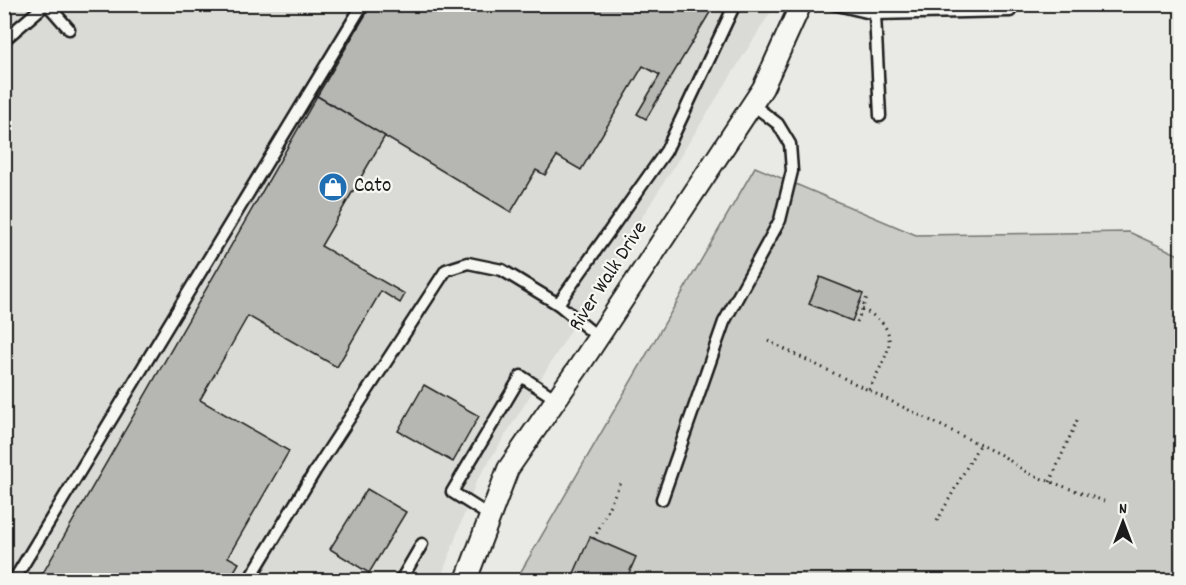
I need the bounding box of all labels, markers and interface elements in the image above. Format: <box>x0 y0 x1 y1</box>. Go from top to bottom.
shop icon: Cato <box>317 171 349 203</box>
place label: Cato <box>354 172 391 202</box>
street label: River Walk Drive <box>562 216 656 338</box>
north arrow <box>1093 492 1153 552</box>
text: N <box>1119 498 1127 521</box>

